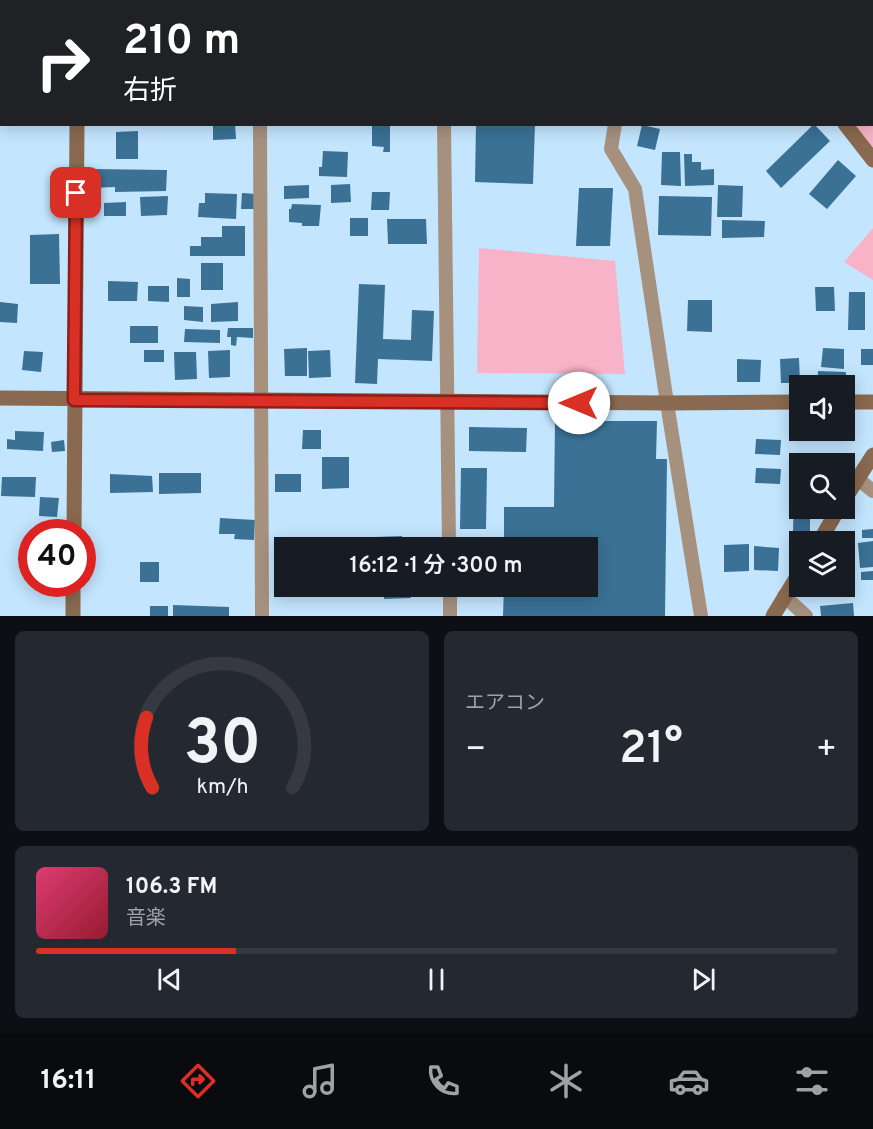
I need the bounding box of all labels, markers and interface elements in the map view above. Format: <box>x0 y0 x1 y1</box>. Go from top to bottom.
text: 210 m <box>123 16 240 69</box>
icon: right <box>24 24 102 102</box>
text: 右折 <box>123 75 177 109</box>
pin <box>50 167 101 218</box>
icon: arrive <box>59 176 92 209</box>
position arrow <box>547 371 611 435</box>
map controls <box>789 375 855 597</box>
button: sound <box>789 375 855 441</box>
button: search <box>789 453 855 519</box>
speed limit sign: 40 <box>18 519 96 597</box>
button: layers <box>789 531 855 597</box>
text: 16:12 · 1 分 · 300 m <box>350 553 522 580</box>
text: エアコン <box>465 691 545 717</box>
text: 30 <box>183 707 261 786</box>
text: 21° <box>619 722 683 779</box>
text: − <box>465 730 486 772</box>
text: + <box>816 730 837 772</box>
text: km/h <box>196 774 248 801</box>
text: 106.3 FM <box>126 874 217 901</box>
text: 音楽 <box>126 906 166 932</box>
icon: previous <box>153 963 186 996</box>
icon: pause <box>420 963 453 996</box>
icon: next <box>687 963 720 996</box>
icon: directions <box>177 1060 219 1102</box>
icon: music <box>299 1060 341 1102</box>
icon: phone <box>422 1060 464 1102</box>
icon: climate <box>545 1060 587 1102</box>
icon: car <box>668 1060 710 1102</box>
icon: filters <box>791 1060 833 1102</box>
text: 16:11 <box>40 1064 96 1098</box>

